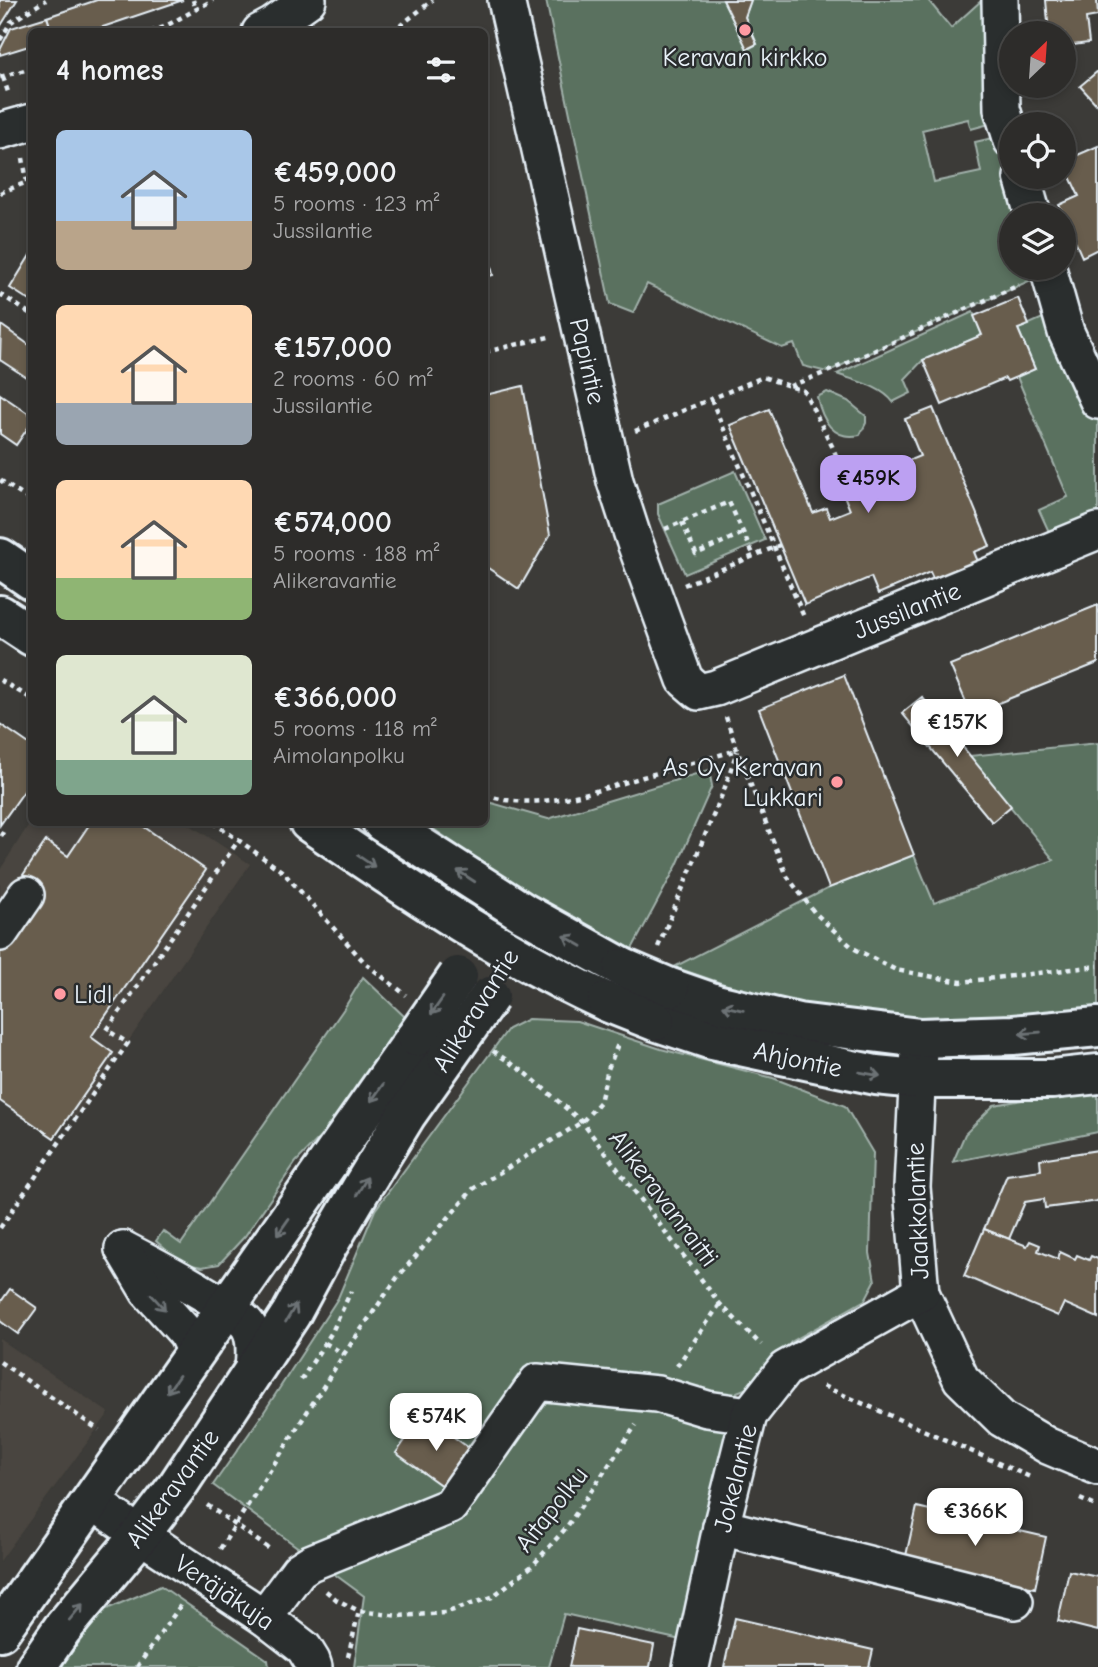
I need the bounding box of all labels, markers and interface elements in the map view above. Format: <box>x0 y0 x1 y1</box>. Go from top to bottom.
north arrow <box>999 21 1076 98</box>
map controls <box>999 21 1076 280</box>
marker: Keravan kirkko <box>737 22 753 38</box>
place label: Keravan kirkko <box>663 43 827 73</box>
icon: filters <box>422 51 460 89</box>
text: 4 homes <box>56 53 163 88</box>
button: locate <box>999 112 1076 189</box>
text: €459,000 <box>273 155 397 190</box>
icon: home <box>112 158 196 242</box>
text: 5 rooms · 123 m² <box>273 190 439 217</box>
button: layers <box>999 203 1076 280</box>
text: Jussilantie <box>273 217 373 244</box>
street label: Papintie <box>563 315 611 407</box>
text: €157,000 <box>273 330 392 365</box>
icon: home <box>112 333 196 417</box>
text: 2 rooms · 60 m² <box>273 365 433 392</box>
text: Jussilantie <box>273 392 373 419</box>
pin: €459K <box>819 456 917 515</box>
text: €459K <box>836 464 900 491</box>
text: €574,000 <box>273 505 392 540</box>
icon: home <box>112 508 196 592</box>
text: 5 rooms · 188 m² <box>273 540 439 567</box>
text: Alikeravantie <box>273 567 396 594</box>
street label: Jussilantie <box>850 576 965 646</box>
text: €366,000 <box>273 680 397 715</box>
icon: home <box>112 683 196 767</box>
pin: €157K <box>908 700 1006 759</box>
text: €157K <box>927 708 987 735</box>
text: 5 rooms · 118 m² <box>273 715 437 742</box>
text: Aimolanpolku <box>273 742 405 769</box>
place label: As Oy Keravan Lukkari <box>662 753 823 813</box>
marker: As Oy Keravan Lukkari <box>829 774 845 790</box>
one-way arrow <box>355 854 375 868</box>
one-way arrow <box>457 869 477 883</box>
one-way arrow <box>563 934 583 948</box>
street label: Alikeravantie <box>426 943 526 1078</box>
place label: Lidl <box>74 980 112 1010</box>
marker: Lidl <box>52 986 68 1002</box>
one-way arrow <box>430 996 444 1015</box>
one-way arrow <box>722 1001 745 1014</box>
one-way arrow <box>1019 1027 1042 1040</box>
street label: Ahjontie <box>751 1036 845 1084</box>
one-way arrow <box>858 1068 881 1081</box>
one-way arrow <box>370 1083 384 1102</box>
street label: Alikeravanraitti <box>602 1124 724 1273</box>
street label: Jaakkolantie <box>901 1142 935 1280</box>
one-way arrow <box>356 1176 370 1196</box>
one-way arrow <box>276 1217 290 1236</box>
one-way arrow <box>149 1293 166 1310</box>
one-way arrow <box>284 1304 298 1324</box>
one-way arrow <box>166 1374 180 1393</box>
pin: €574K <box>387 1394 485 1453</box>
text: €574K <box>406 1402 466 1429</box>
street label: Jokelantie <box>708 1421 764 1536</box>
street label: Alikeravantie <box>120 1423 226 1554</box>
street label: Aitapolku <box>509 1461 594 1558</box>
pin: €366K <box>926 1488 1024 1548</box>
text: €366K <box>943 1497 1007 1524</box>
street label: Veräjäkuja <box>169 1549 280 1637</box>
one-way arrow <box>68 1604 84 1622</box>

